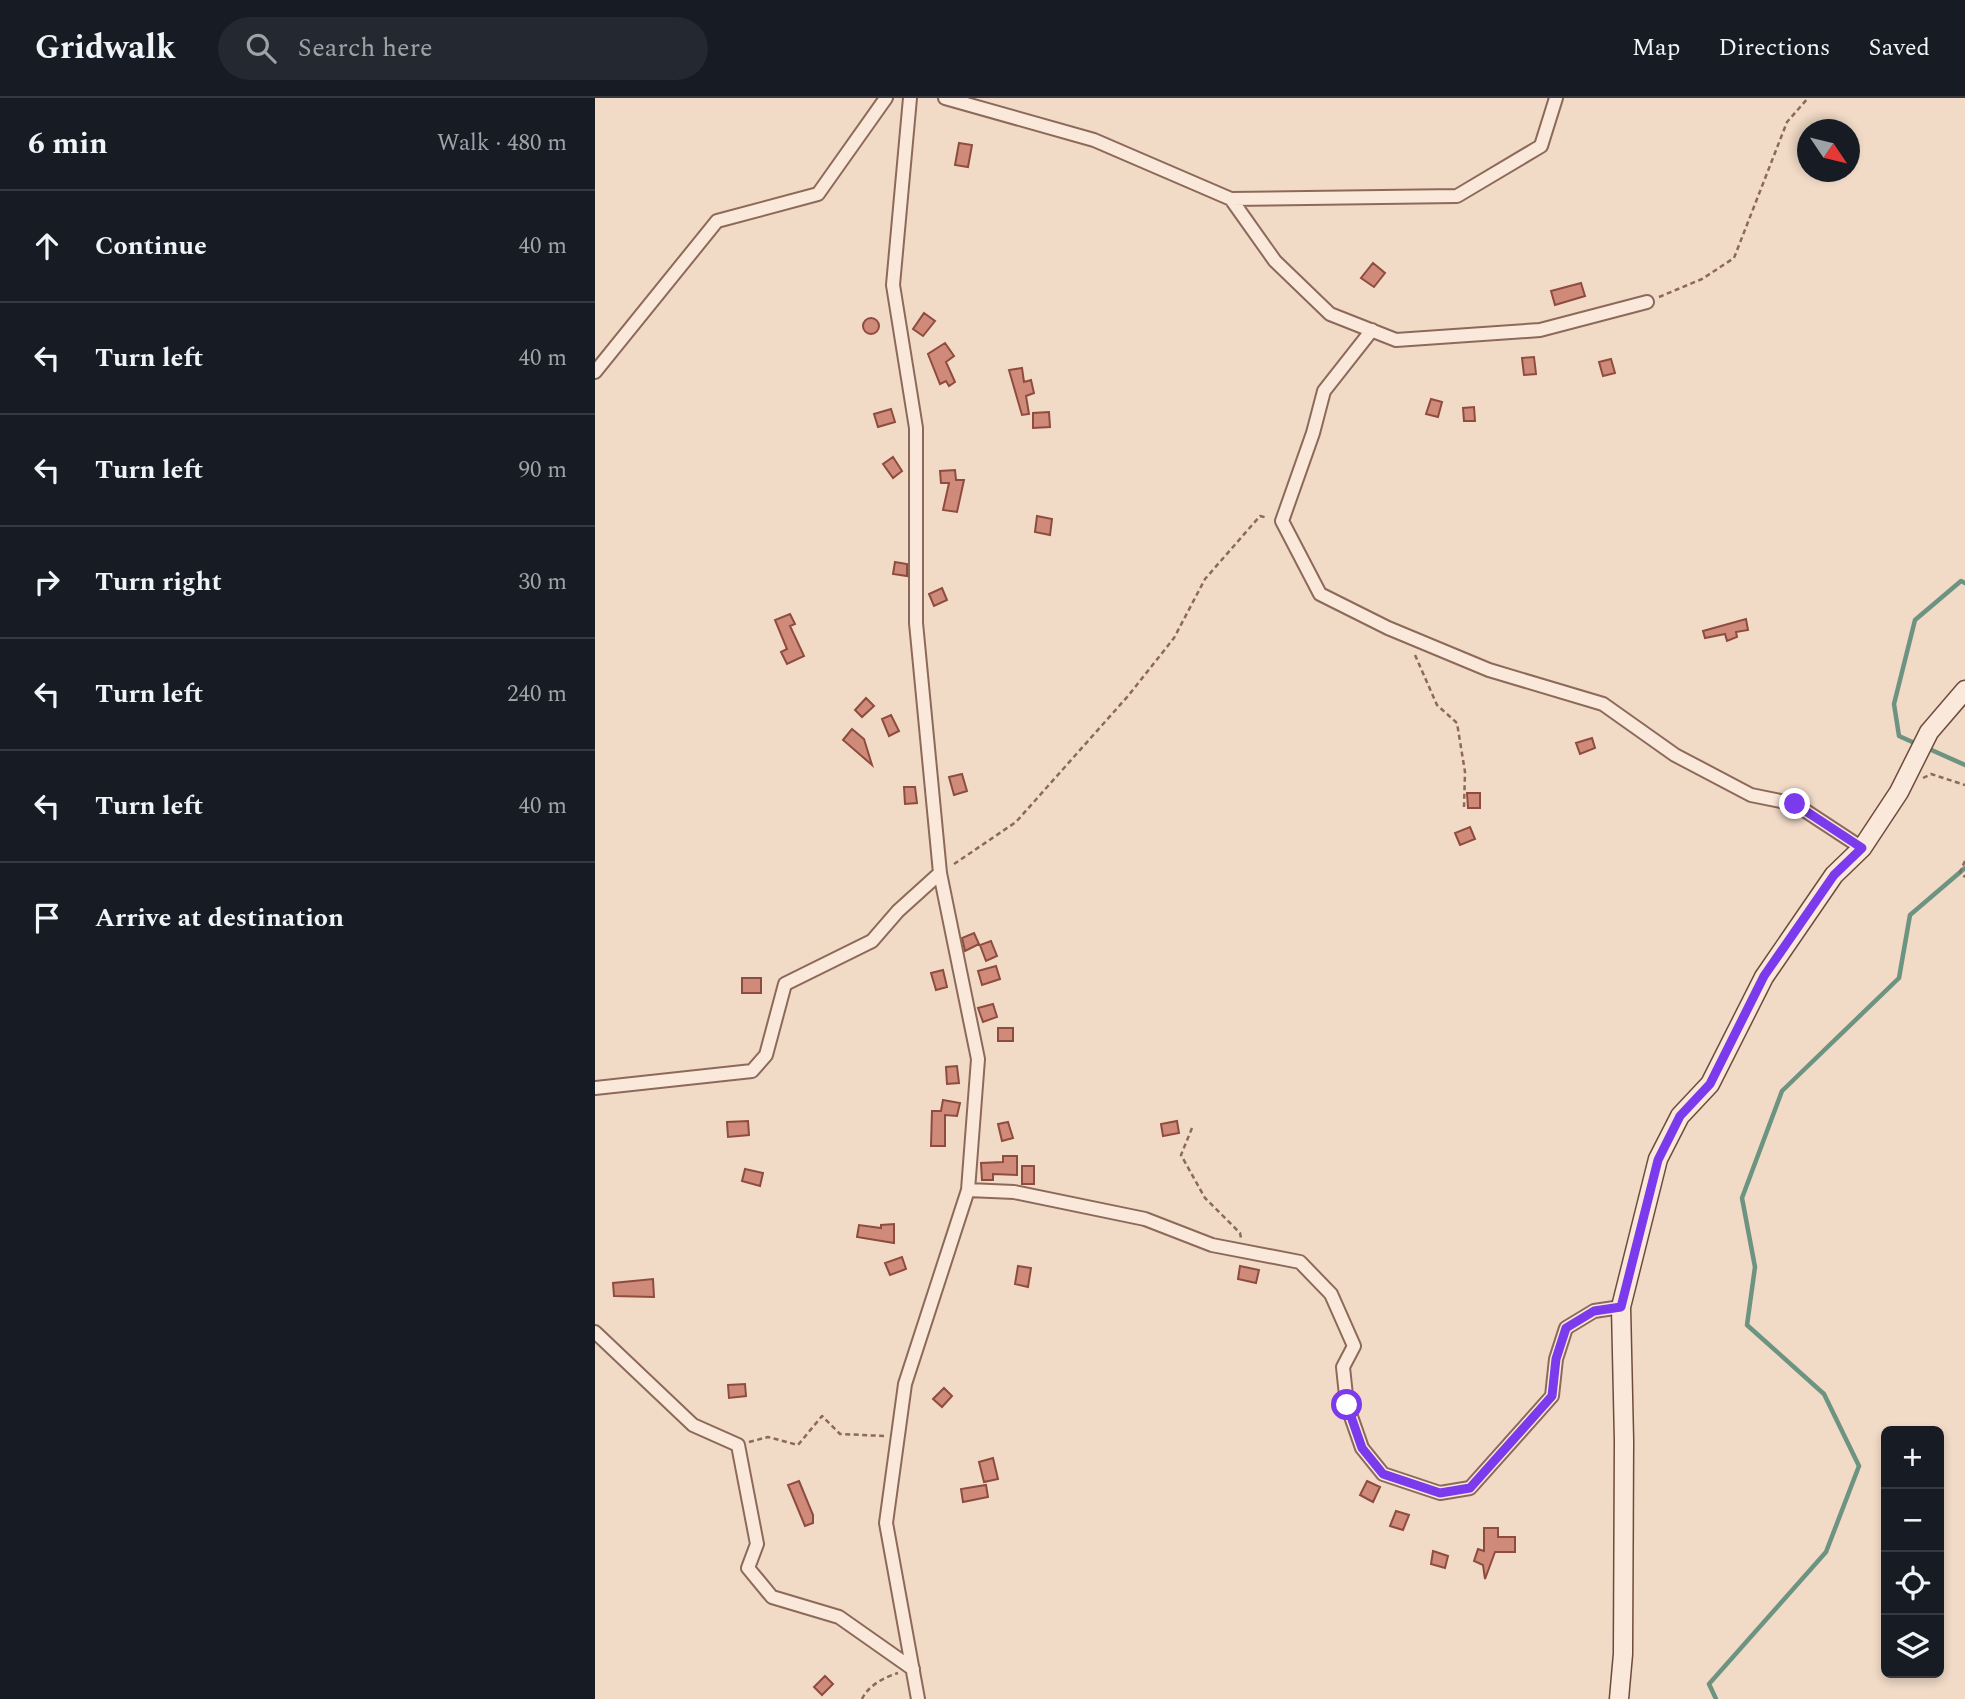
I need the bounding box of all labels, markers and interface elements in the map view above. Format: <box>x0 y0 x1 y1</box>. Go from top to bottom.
search box <box>218 17 708 80</box>
text: Gridwalk <box>35 23 176 73</box>
text: Search here <box>298 28 433 68</box>
icon: search <box>242 29 280 67</box>
text: Map <box>1632 30 1680 66</box>
text: Directions <box>1718 30 1830 66</box>
text: Saved <box>1868 30 1930 66</box>
north arrow <box>1797 119 1860 182</box>
text: 6 min <box>28 121 108 167</box>
text: Walk · 480 m <box>437 126 567 161</box>
text: Continue <box>95 226 207 266</box>
icon: ahead <box>28 227 66 265</box>
text: 40 m <box>518 229 567 264</box>
text: Turn left <box>95 338 203 378</box>
icon: left <box>28 339 66 377</box>
text: 40 m <box>518 341 567 376</box>
text: Turn left <box>95 450 203 490</box>
icon: left <box>28 451 66 489</box>
text: 90 m <box>518 453 567 488</box>
text: Turn right <box>95 562 222 602</box>
icon: right <box>28 563 66 601</box>
text: 30 m <box>518 565 567 600</box>
text: Turn left <box>95 674 203 714</box>
icon: left <box>28 675 66 713</box>
text: 240 m <box>507 677 567 712</box>
text: Turn left <box>95 786 203 826</box>
icon: left <box>28 787 66 825</box>
route end <box>1779 788 1810 819</box>
text: 40 m <box>518 789 567 824</box>
text: Arrive at destination <box>95 898 344 938</box>
icon: arrive <box>28 899 66 937</box>
route start <box>1331 1389 1362 1420</box>
map controls <box>1881 1426 1944 1678</box>
button: + <box>1881 1426 1944 1489</box>
button: − <box>1881 1489 1944 1552</box>
button: locate <box>1881 1552 1944 1615</box>
button: layers <box>1881 1615 1944 1678</box>

